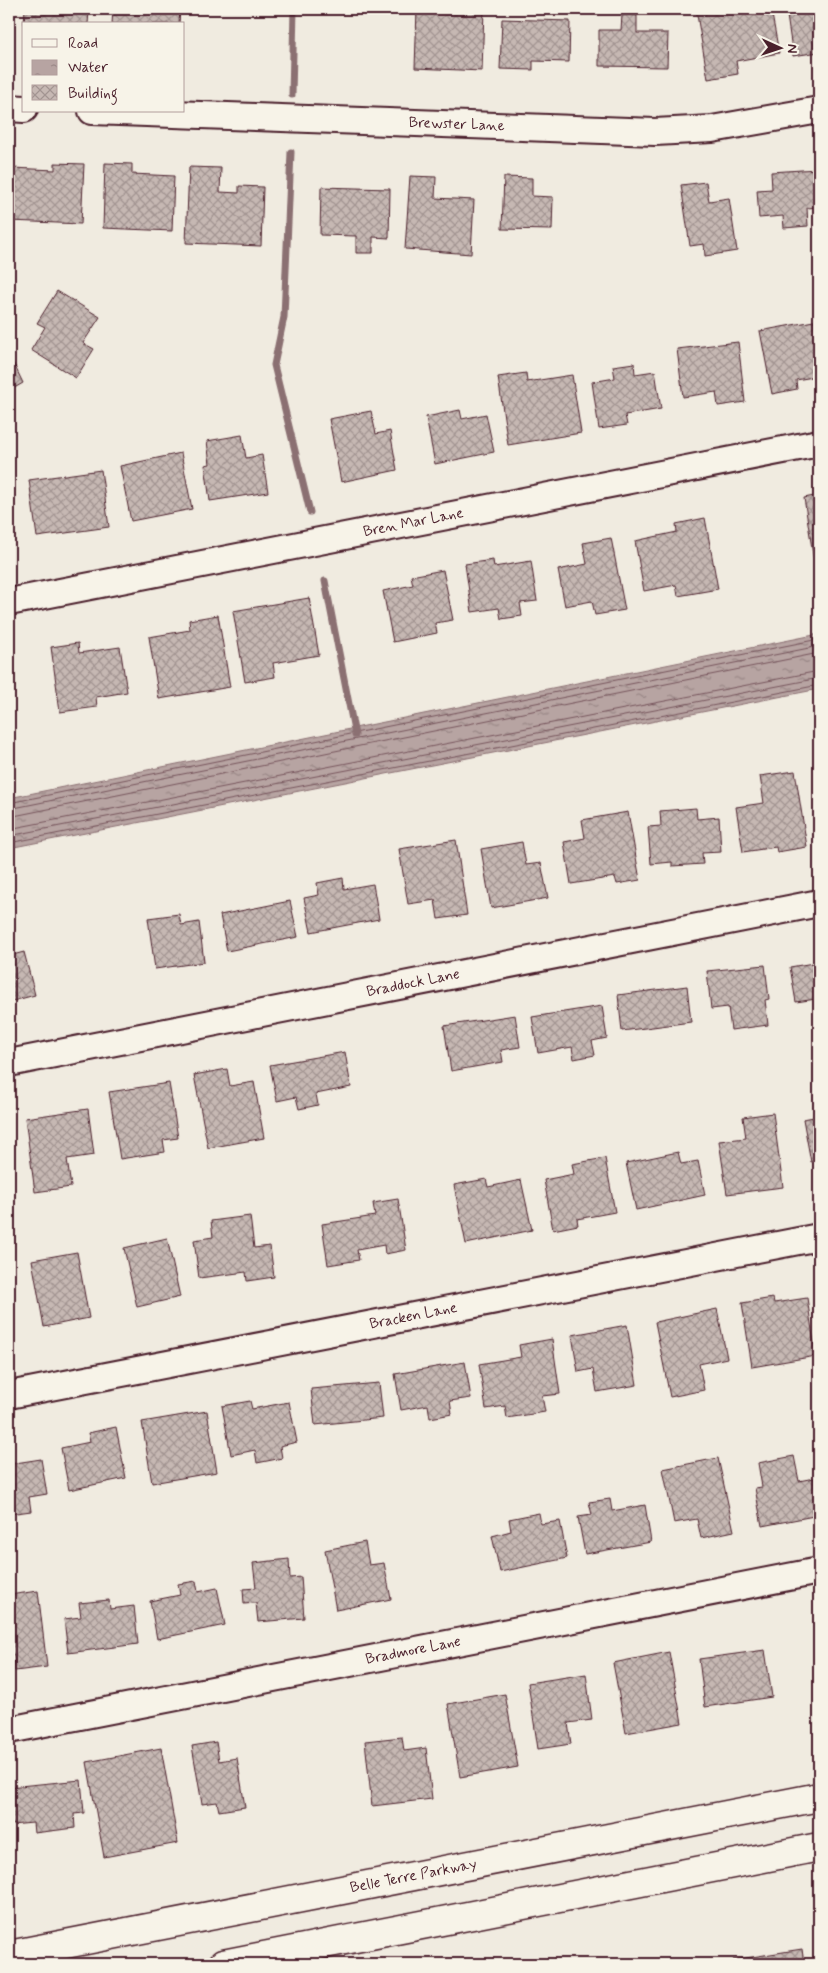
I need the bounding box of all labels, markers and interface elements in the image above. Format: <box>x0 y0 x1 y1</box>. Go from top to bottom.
legend <box>22 22 185 112</box>
north arrow <box>756 22 806 72</box>
text: Road <box>68 34 98 54</box>
text: N <box>783 43 801 54</box>
text: Water <box>68 58 108 78</box>
text: Building <box>68 84 118 105</box>
street label: Brewster Lane <box>408 113 505 136</box>
street label: Bren Mar Lane <box>362 503 465 542</box>
street label: Braddock Lane <box>365 964 462 1002</box>
street label: Bracken Lane <box>368 1298 459 1334</box>
street label: Bradmore Lane <box>364 1631 463 1670</box>
street label: Belle Terre Parkway <box>348 1854 479 1898</box>

